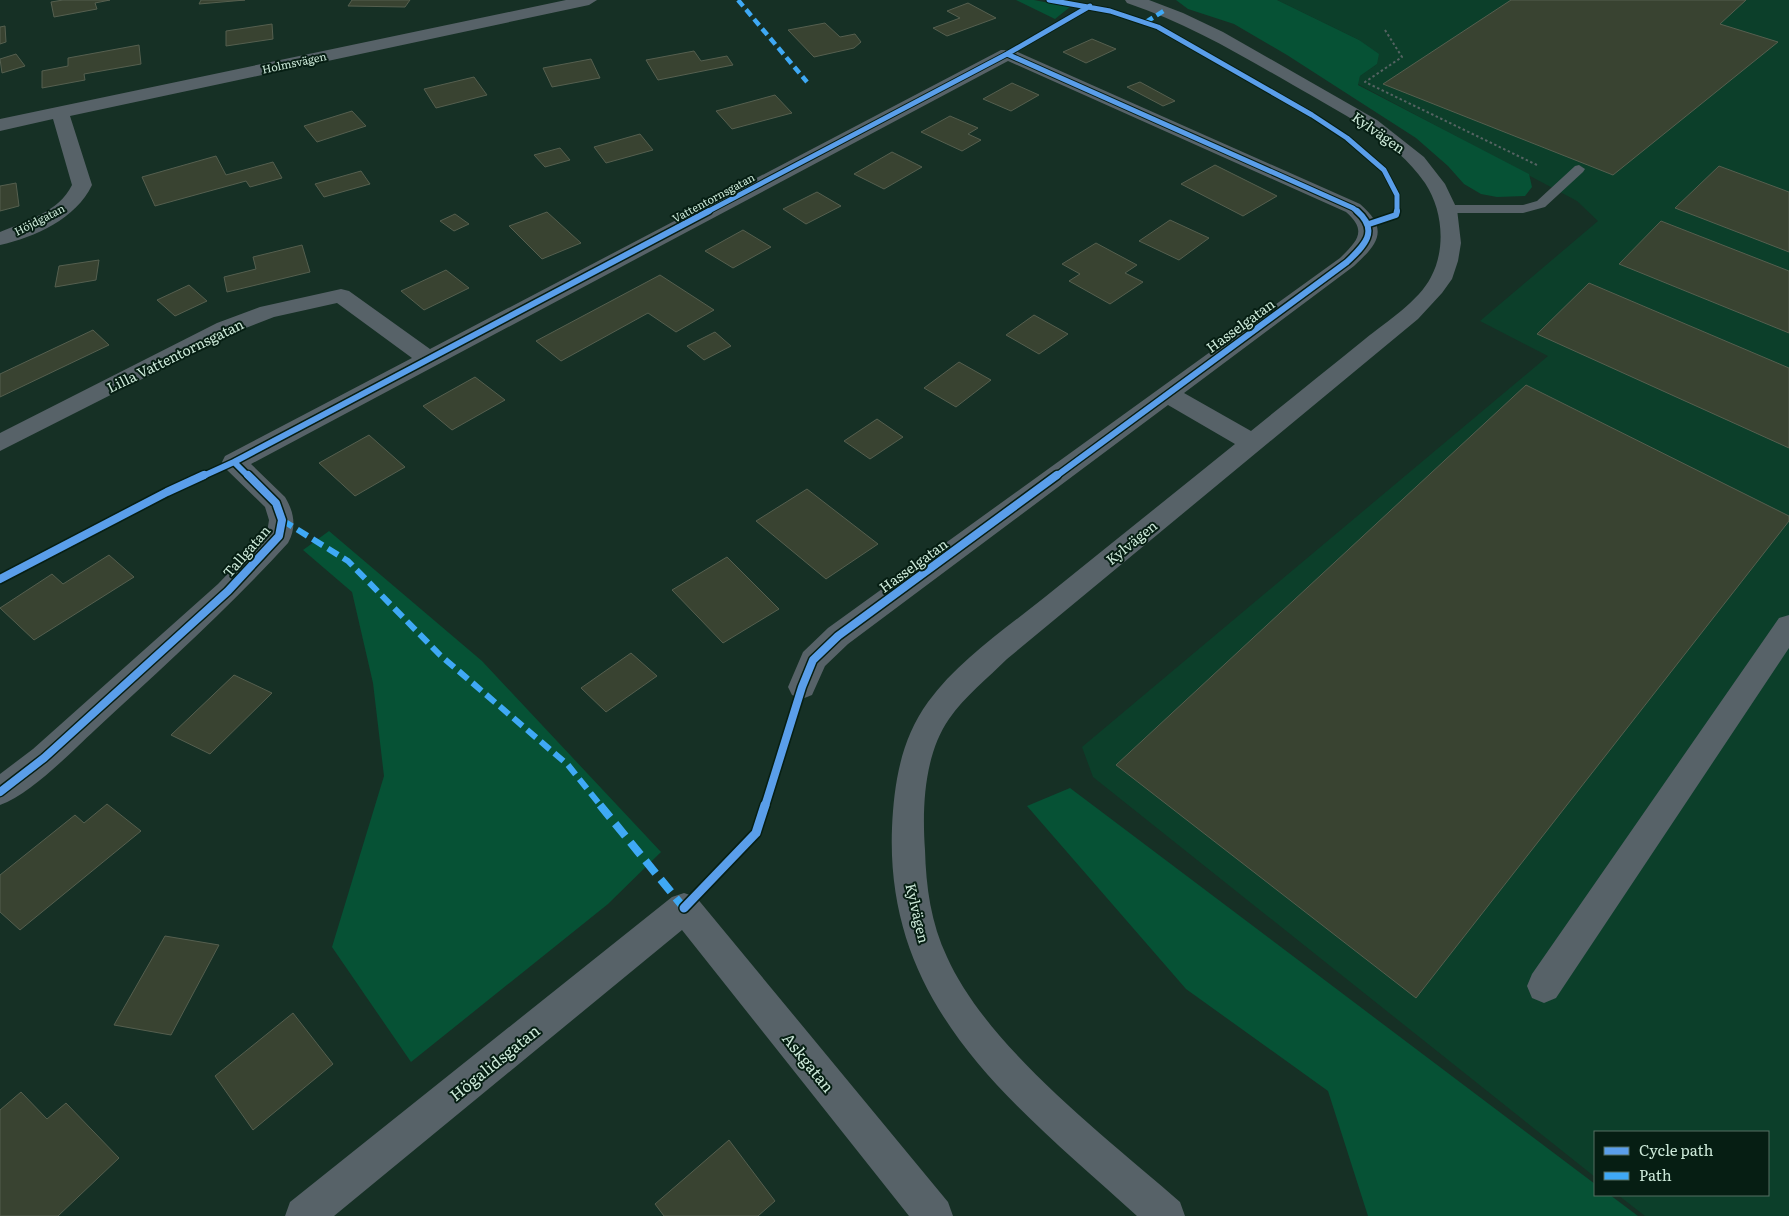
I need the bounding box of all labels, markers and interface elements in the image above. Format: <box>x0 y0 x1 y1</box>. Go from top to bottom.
street label: Holmsvägen <box>260 47 328 77</box>
street label: Kylvägen <box>1348 106 1410 158</box>
street label: Vattentornsgatan <box>669 168 757 226</box>
street label: Höjdgatan <box>11 199 67 239</box>
street label: Hasselgatan <box>1202 293 1278 357</box>
street label: Lilla Vattentornsgatan <box>103 313 247 397</box>
street label: Kylvägen <box>1101 515 1161 569</box>
street label: Tallgatan <box>218 521 274 581</box>
street label: Hasselgatan <box>875 533 951 597</box>
street label: Kylvägen <box>901 881 935 945</box>
street label: Högalidsgatan <box>444 1018 545 1106</box>
street label: Askgatan <box>777 1027 841 1097</box>
legend <box>1594 1131 1769 1196</box>
text: Cycle path <box>1639 1138 1714 1161</box>
text: Path <box>1639 1163 1672 1186</box>

